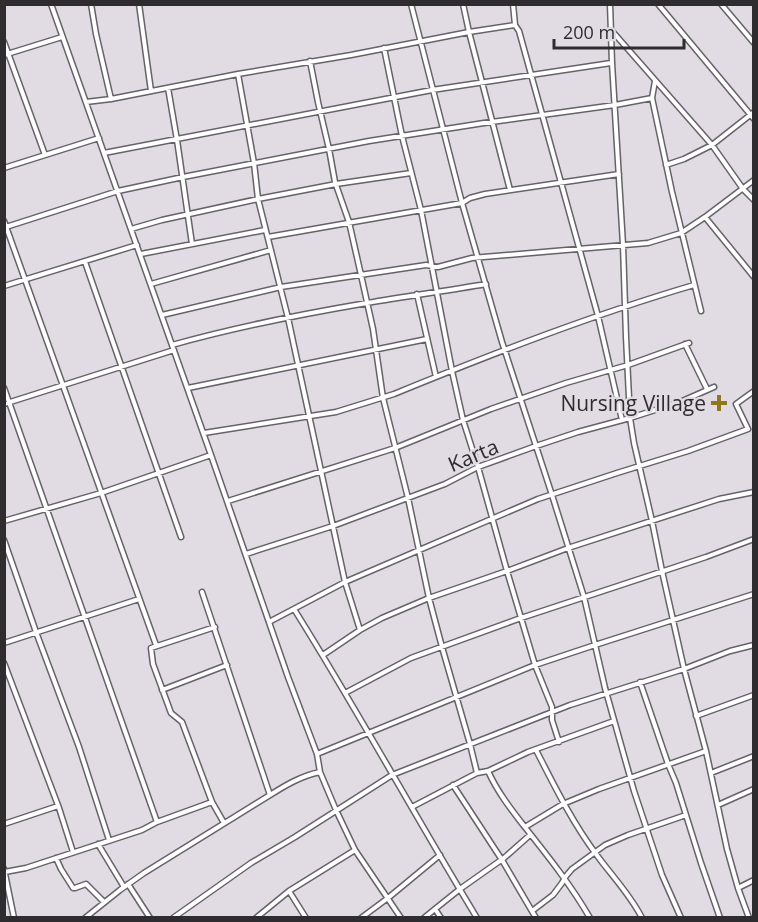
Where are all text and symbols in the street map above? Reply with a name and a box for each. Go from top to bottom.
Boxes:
scale bar [554,12,684,50]
text: 200 m [563,20,615,44]
place label: Nursing Village [560,389,706,417]
marker: Nursing Village [710,394,728,412]
street label: Karta [443,432,503,478]

